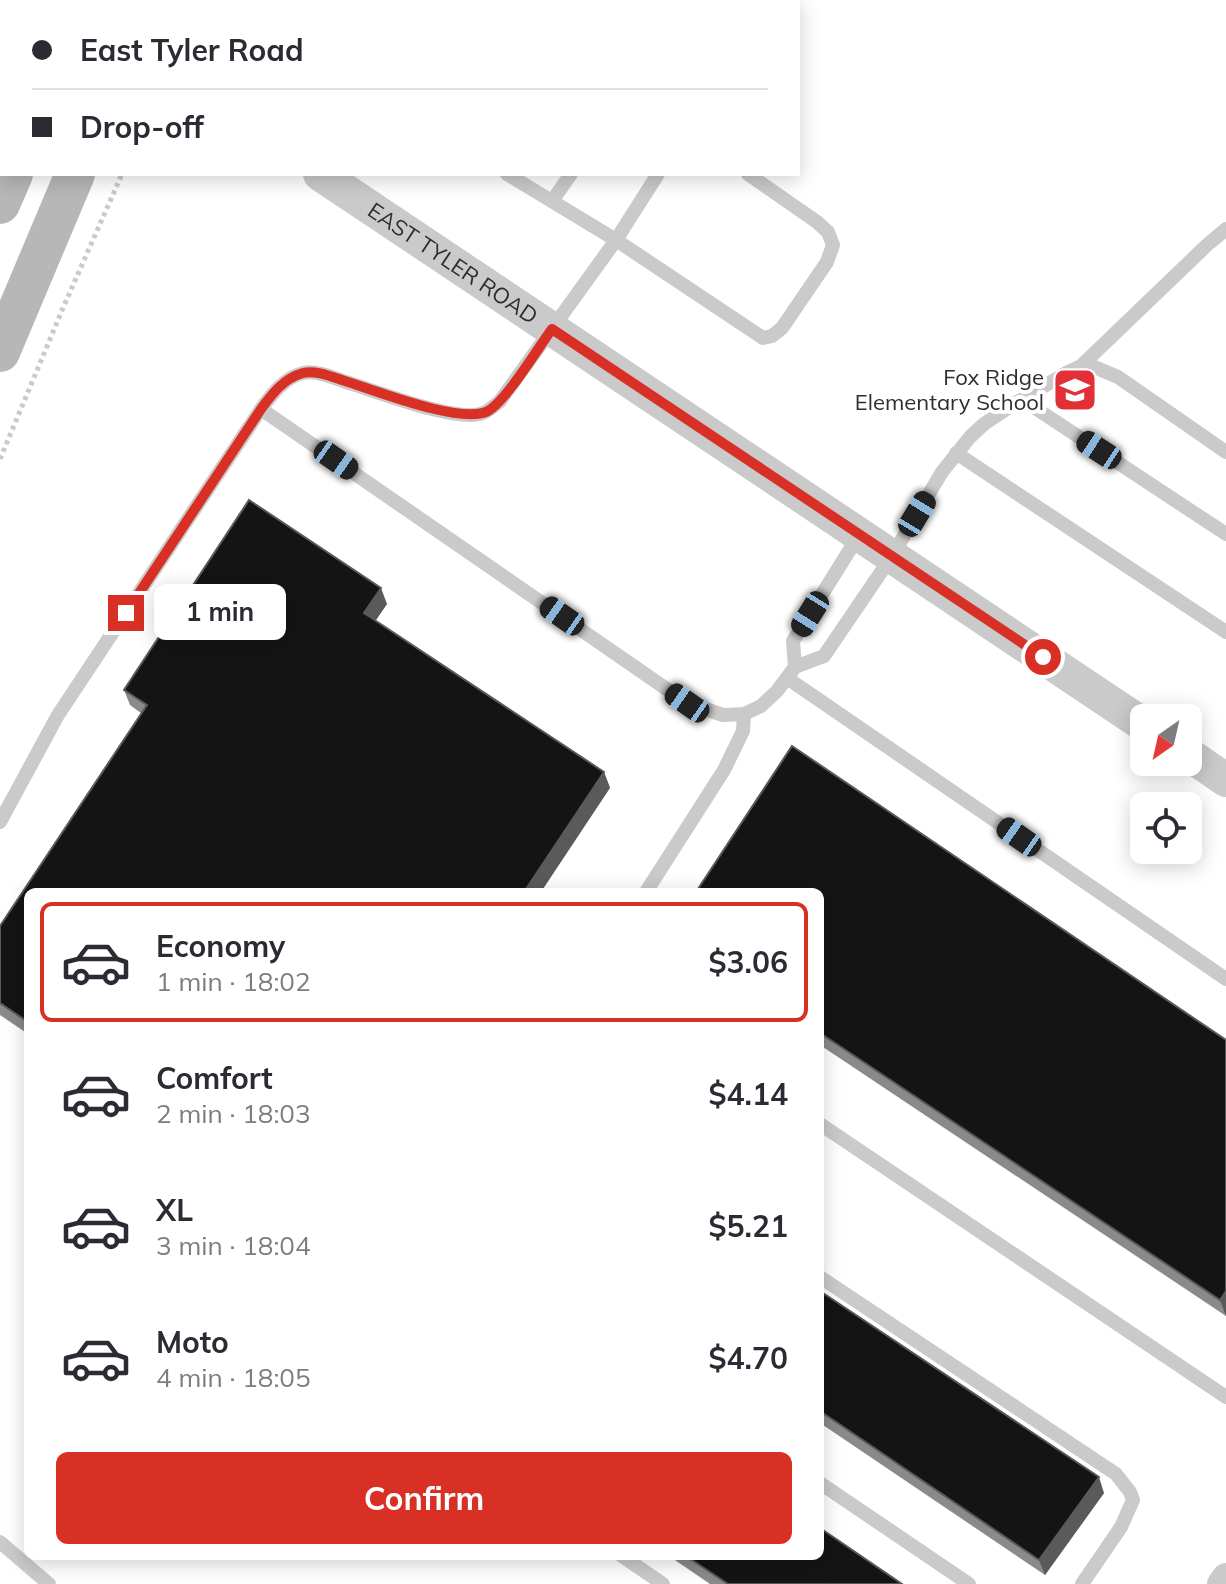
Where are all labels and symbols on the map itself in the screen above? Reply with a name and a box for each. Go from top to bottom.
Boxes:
street label: EAST TYLER ROAD [363,196,543,330]
place label: Fox Ridge Elementary School [855,363,1044,416]
school or university icon: Fox Ridge Elementary School [1051,366,1099,414]
car [1072,427,1126,473]
car [309,436,363,484]
car [894,487,940,541]
callout: 1 min [154,585,286,641]
car [787,587,833,641]
car [535,592,589,640]
route end [108,595,144,631]
route start [1025,639,1061,675]
car [660,679,714,727]
north arrow [1130,704,1202,776]
car [992,813,1046,861]

